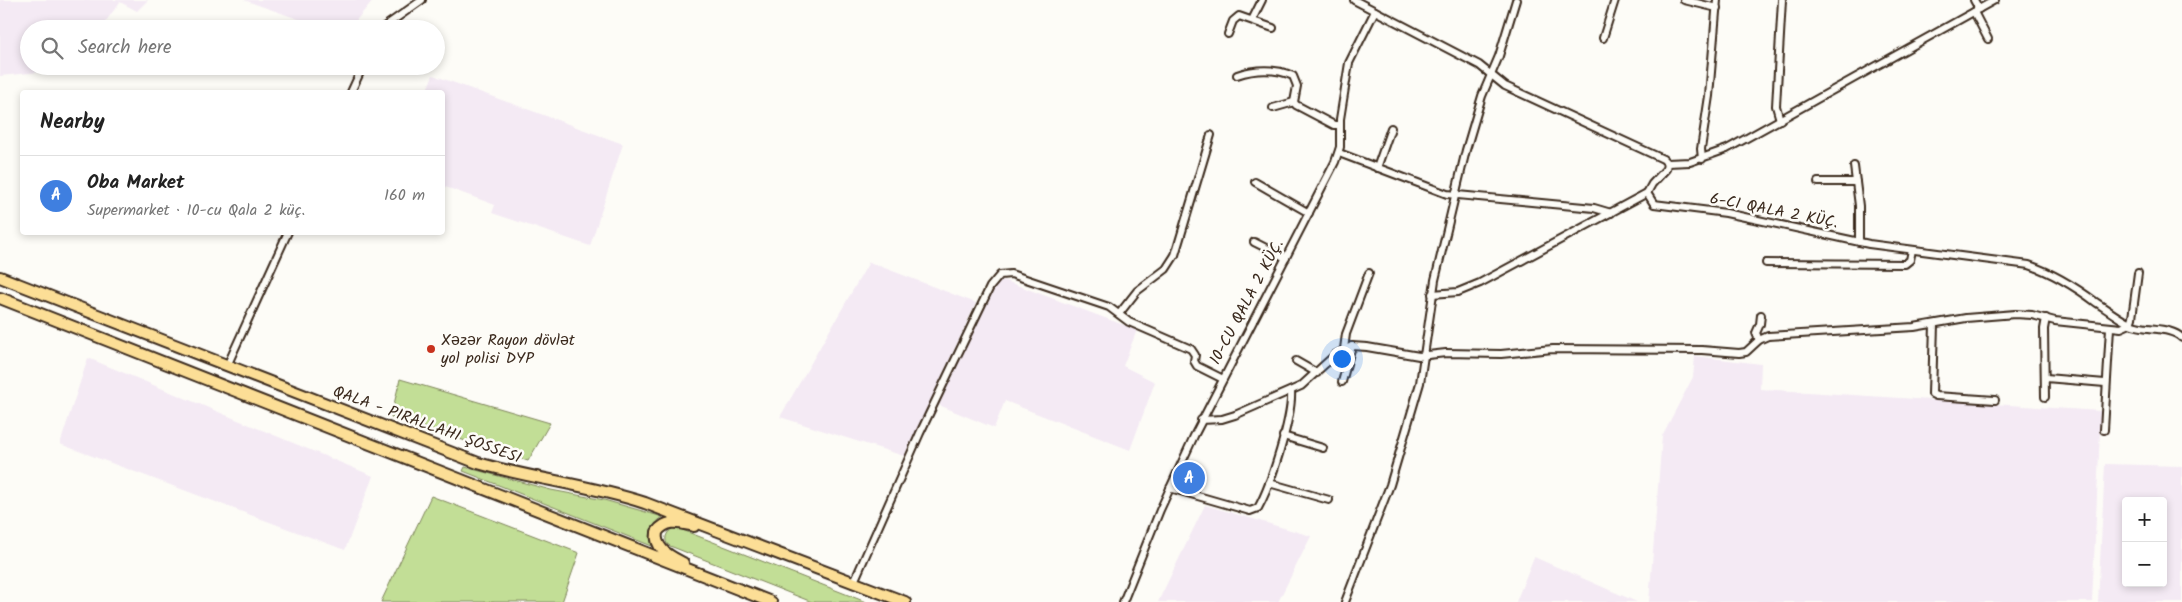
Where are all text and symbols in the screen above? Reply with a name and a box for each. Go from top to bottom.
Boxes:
search box [20,20,445,75]
text: Search here [78,33,172,63]
icon: search [38,34,66,62]
text: Nearby [40,106,105,139]
text: Oba Market [87,168,185,198]
text: A [51,183,61,208]
text: 160 m [384,183,425,208]
street label: 6-CI QALA 2 KÜÇ. [1708,186,1840,236]
text: Supermarket · 10-cu Qala 2 küç. [87,198,305,223]
street label: 10-CU QALA 2 KÜÇ. [1203,235,1291,369]
place label: Xəzər Rayon dövlət yol polisi DYP [440,328,576,371]
marker: Xəzər Rayon dövlət yol polisi DYP [425,343,437,355]
your location [1329,346,1355,372]
street label: QALA - PIRALLAHI ŞOSSESI [329,379,525,471]
pin: A [1173,459,1205,497]
map controls [2122,497,2167,587]
button: + [2122,497,2167,542]
button: − [2122,542,2167,587]

